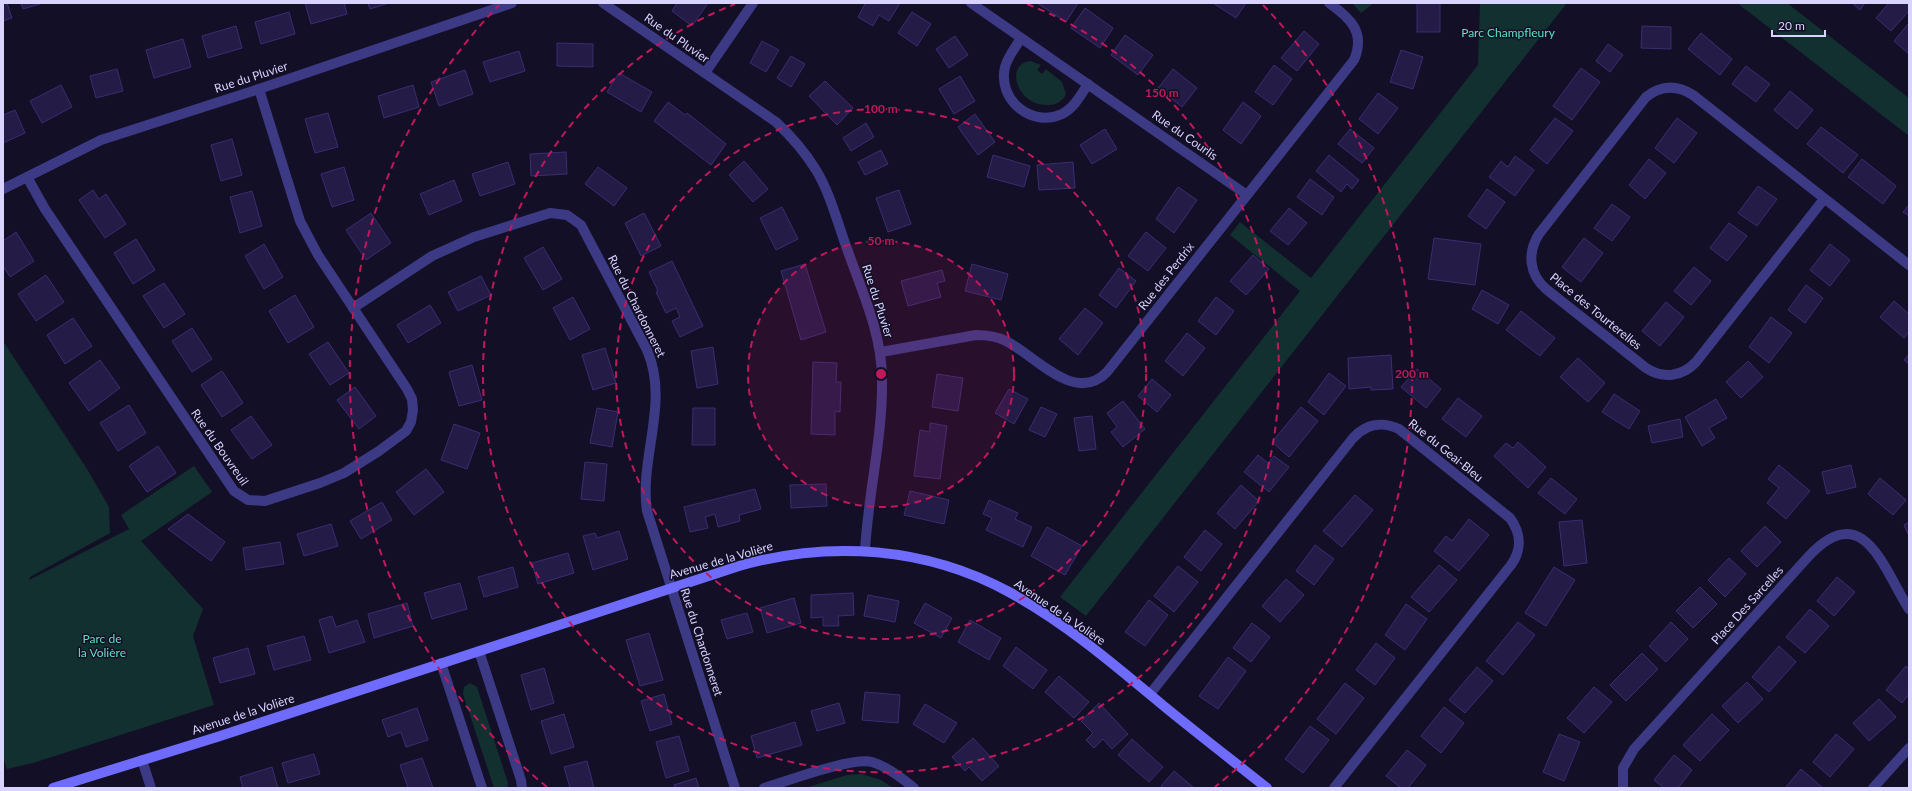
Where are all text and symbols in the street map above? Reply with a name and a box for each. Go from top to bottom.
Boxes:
street label: Rue du Pluvier [641,10,713,66]
scale bar [1772,12,1825,38]
text: 20 m [1778,18,1805,33]
park label: Parc Champfleury [1461,25,1556,40]
street label: Rue du Pluvier [212,58,290,96]
text: 150 m [1145,85,1179,100]
text: 100 m [864,101,898,116]
street label: Rue du Courlis [1149,107,1221,163]
text: 50 m [868,233,894,248]
street label: Rue des Perdrix [1135,239,1197,313]
street label: Rue du Chardonneret [605,252,670,360]
street label: Rue du Pluvier [859,262,897,340]
street label: Place des Tourterelles [1547,269,1645,353]
text: 200 m [1395,366,1429,381]
centre of rings [874,367,888,381]
street label: Rue du Bouvreuil [188,406,252,488]
street label: Rue du Geai-Bleu [1406,415,1486,485]
street label: Avenue de la Volière [668,538,774,582]
street label: Place Des Sarcelles [1708,563,1786,647]
street label: Avenue de la Volière [1011,576,1109,648]
street label: Rue du Chardonneret [677,586,727,699]
park label: Parc de la Volière [78,631,126,660]
street label: Avenue de la Volière [190,690,296,738]

